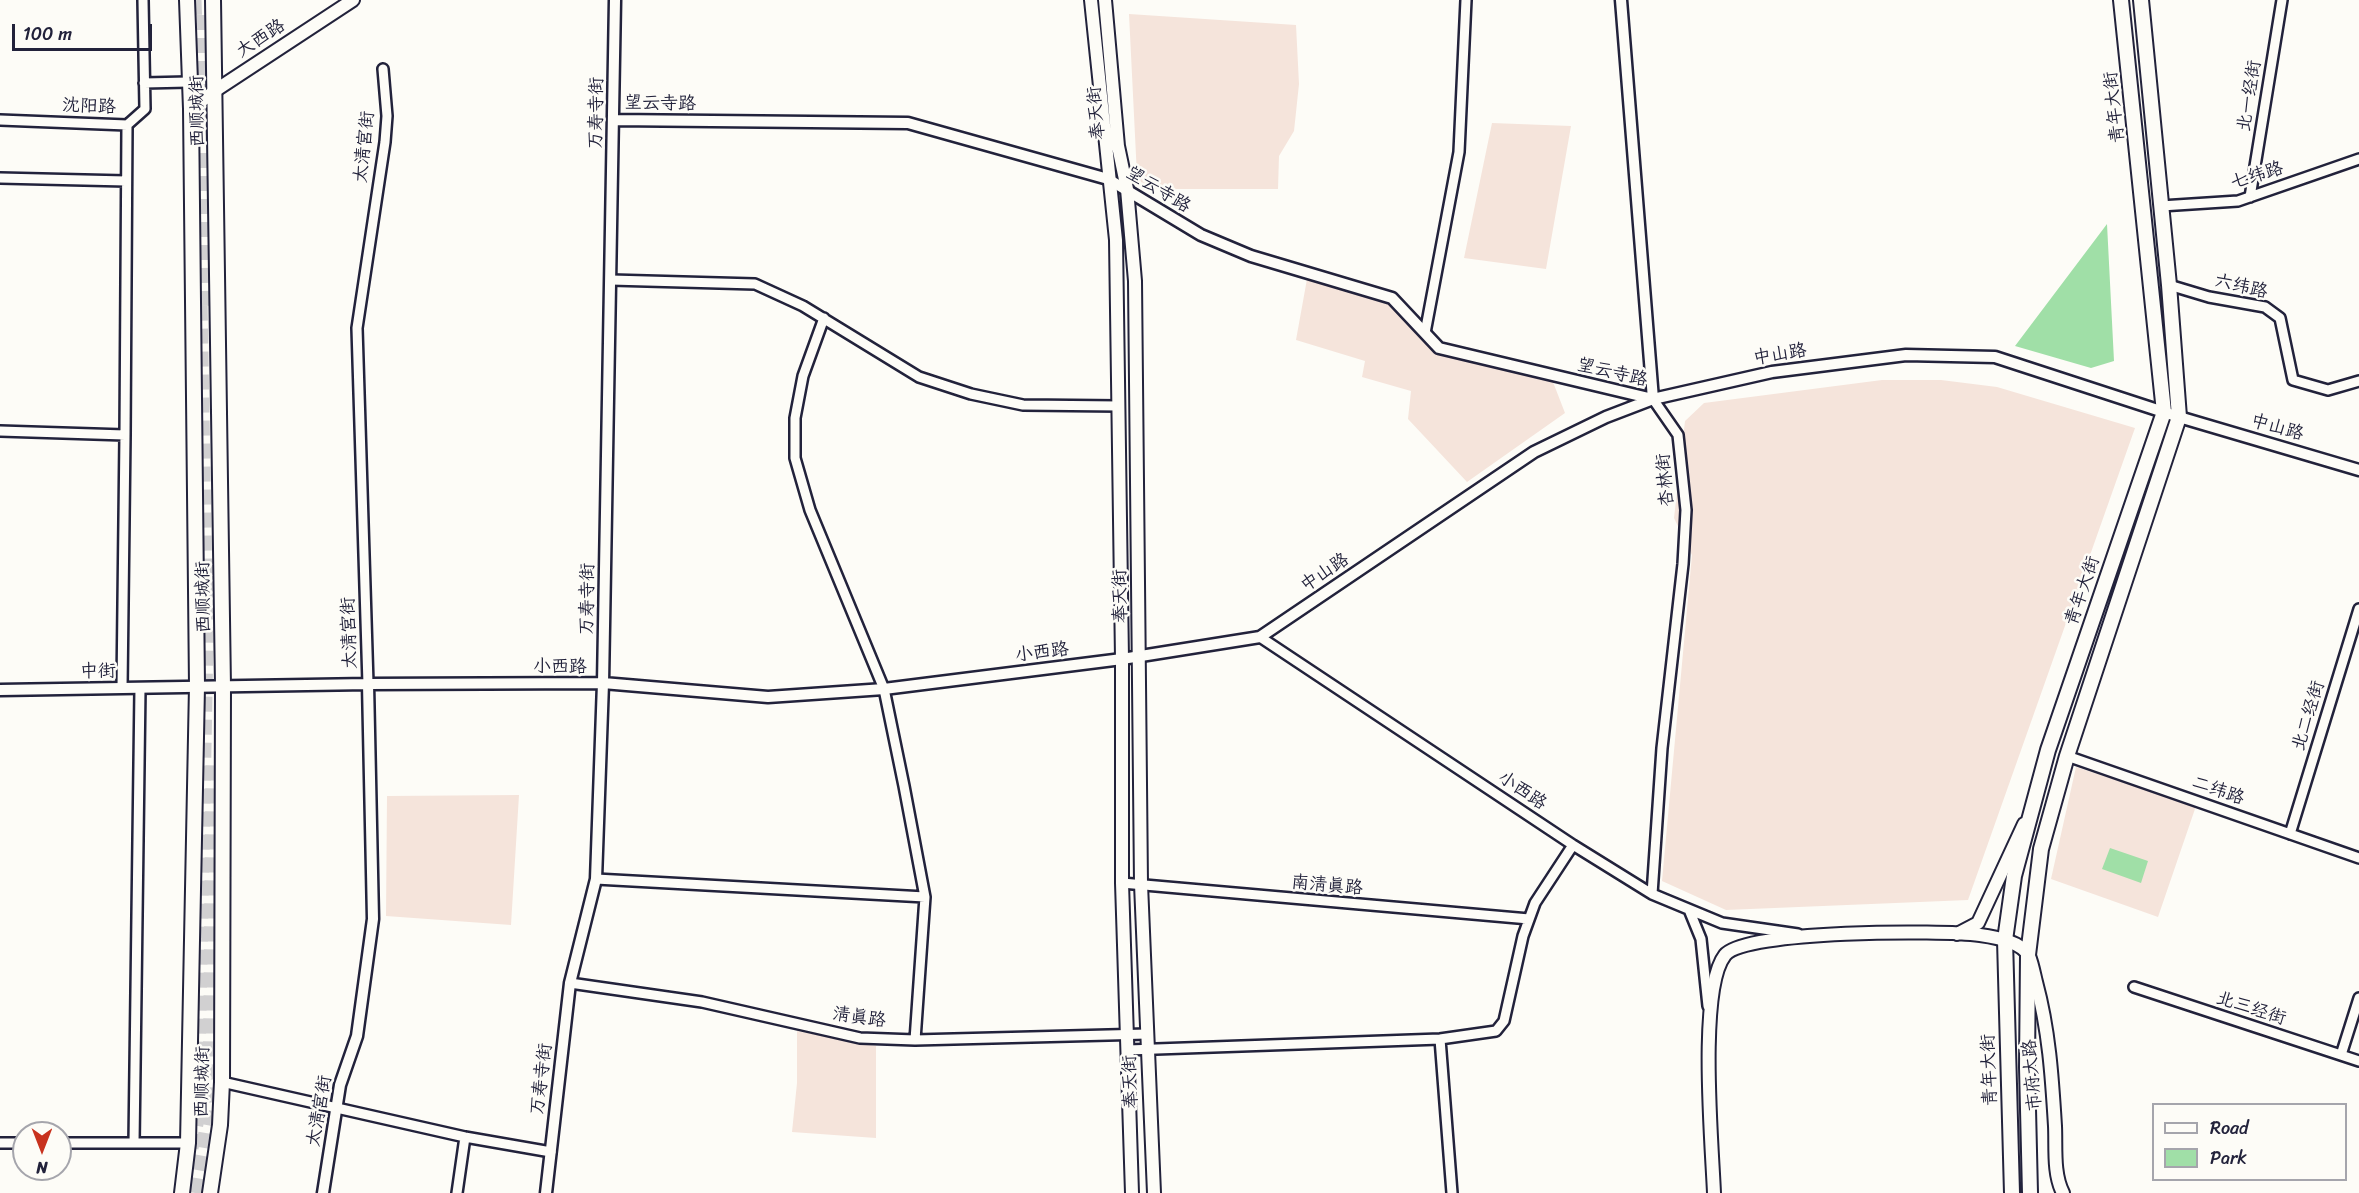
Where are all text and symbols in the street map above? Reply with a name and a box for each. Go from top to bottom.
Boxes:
scale bar [15,12,154,50]
street label: 大西路 [232,15,290,63]
text: 100 m [23,18,72,50]
street label: 北一经街 [2234,59,2266,133]
street label: 青年大街 [2100,70,2130,144]
street label: 西顺城街 [187,75,209,147]
street label: 万寿寺街 [586,77,608,149]
street label: 奉天街 [1084,85,1110,141]
street label: 望云寺路 [624,93,696,115]
street label: 沈阳路 [62,95,116,119]
street label: 太清宫街 [350,110,380,184]
street label: 七纬路 [2228,158,2286,194]
street label: 望云寺路 [1122,162,1194,218]
street label: 六纬路 [2212,270,2270,304]
street label: 中山路 [1752,340,1808,370]
street label: 望云寺路 [1574,354,1650,392]
street label: 中山路 [2248,410,2306,446]
street label: 杏林街 [1653,452,1679,508]
street label: 中山路 [1297,549,1353,597]
street label: 青年大街 [2061,553,2105,629]
street label: 西顺城街 [193,561,215,633]
street label: 万寿寺街 [577,563,599,635]
street label: 奉天街 [1110,569,1132,623]
street label: 太清宫街 [338,597,362,669]
street label: 小西路 [1014,639,1070,667]
street label: 小西路 [533,656,587,678]
street label: 中街 [80,661,116,683]
street label: 北二经街 [2288,678,2330,754]
street label: 小西路 [1494,767,1550,815]
street label: 二纬路 [2189,772,2247,810]
street label: 南清真路 [1290,872,1364,900]
street label: 北三经街 [2213,988,2289,1030]
street label: 清真路 [831,1004,887,1032]
street label: 青年大街 [1978,1034,2002,1106]
street label: 市府大路 [2019,1038,2047,1112]
street label: 万寿寺街 [527,1042,557,1116]
street label: 西顺城街 [192,1046,214,1118]
street label: 奉天街 [1119,1055,1143,1109]
street label: 太清宫街 [303,1074,337,1148]
legend [2152,1103,2347,1181]
text: Road [2210,1112,2249,1144]
north arrow [12,1121,72,1181]
text: Park [2210,1142,2247,1174]
text: N [36,1153,48,1182]

